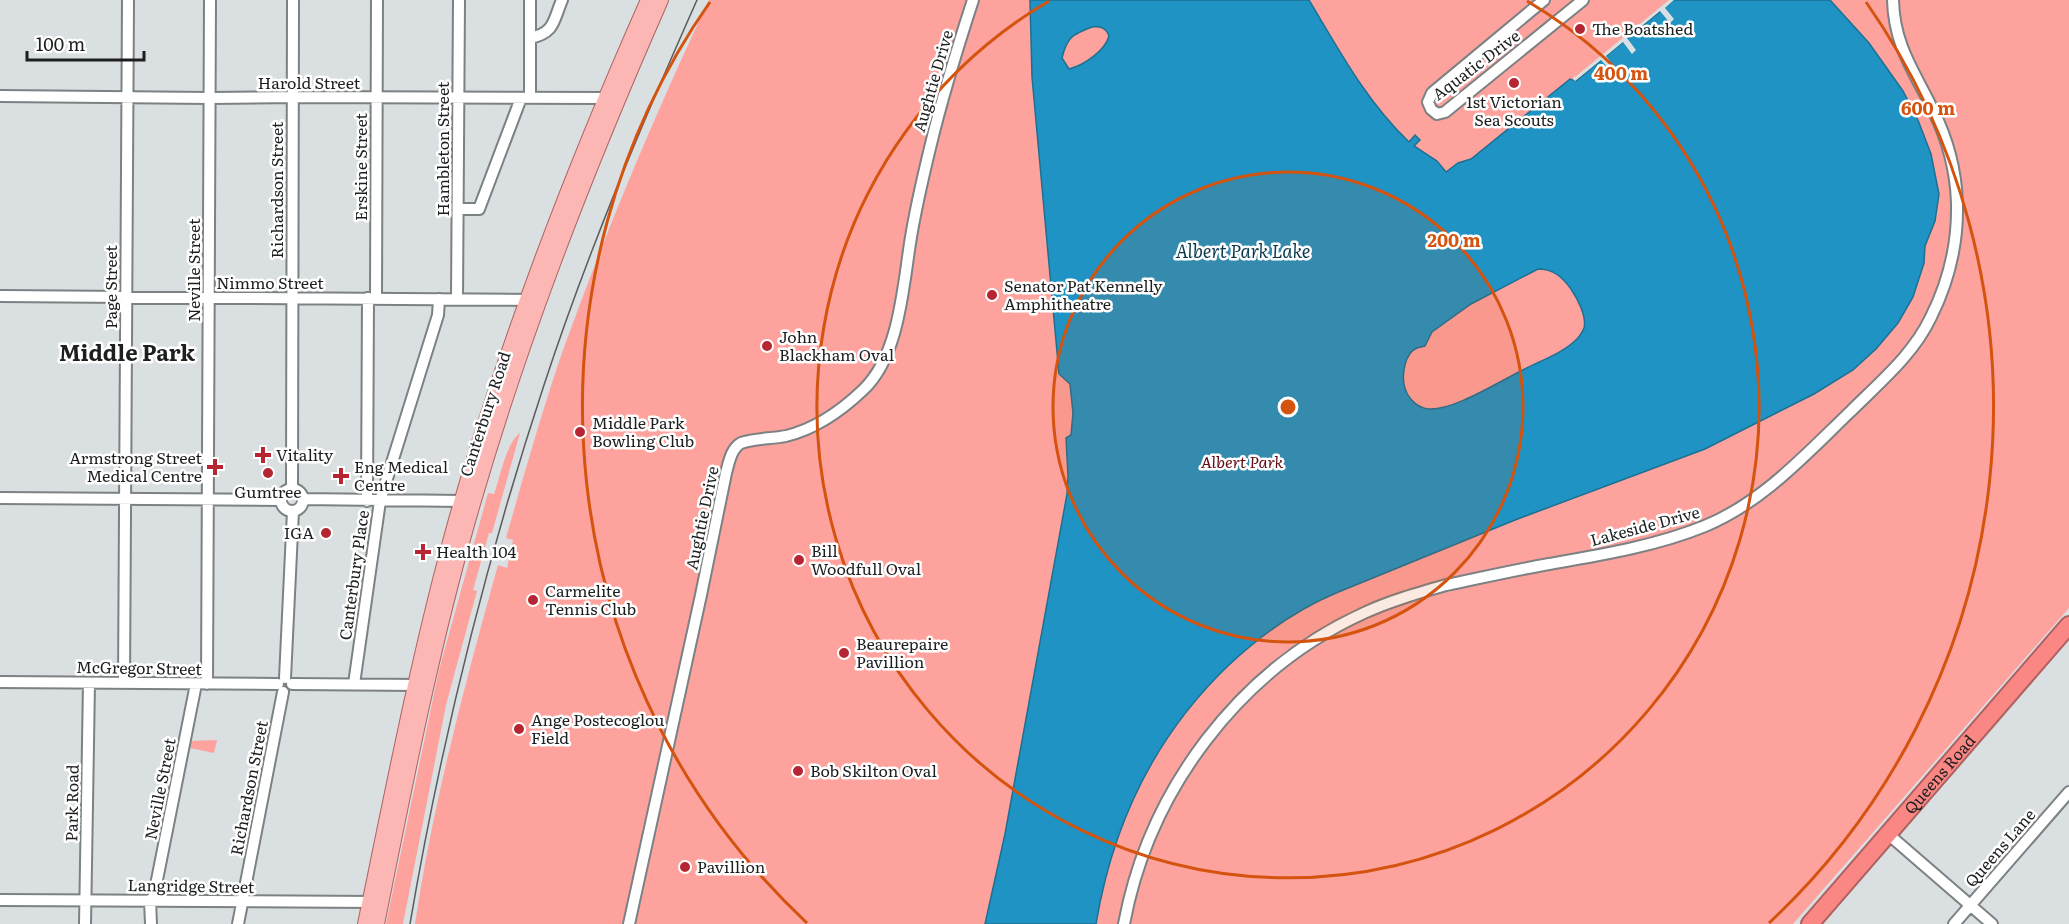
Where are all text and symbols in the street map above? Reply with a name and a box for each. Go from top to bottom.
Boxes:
place label: The Boatshed [1592,16,1693,40]
marker: The Boatshed [1573,22,1587,36]
street label: Aquatic Drive [1426,23,1524,105]
scale bar [27,24,144,62]
street label: Aughtie Drive [906,27,958,135]
text: 100 m [36,30,85,57]
text: 400 m [1594,59,1648,86]
street label: Harold Street [258,70,361,94]
marker: 1st Victorian Sea Scouts [1507,76,1521,90]
street label: Hambleton Street [430,81,454,216]
place label: 1st Victorian Sea Scouts [1466,89,1562,131]
text: 600 m [1901,94,1955,121]
street label: Erskine Street [348,113,372,221]
street label: Richardson Street [264,121,288,259]
street label: Neville Street [181,218,205,322]
text: 200 m [1427,226,1481,253]
water label: Albert Park Lake [1176,237,1310,264]
street label: Page Street [98,244,122,329]
street label: Nimmo Street [216,270,324,294]
place label: Senator Pat Kennelly Amphitheatre [1004,273,1163,315]
marker: Senator Pat Kennelly Amphitheatre [985,288,999,302]
place label: John Blackham Oval [779,324,894,366]
district label: Middle Park [59,335,195,368]
marker: John Blackham Oval [760,339,774,353]
street label: Canterbury Road [453,348,516,479]
centre of rings [1278,397,1298,417]
place label: Middle Park Bowling Club [592,410,694,452]
marker: Middle Park Bowling Club [573,425,587,439]
place label: Vitality [276,442,334,466]
place label: Armstrong Street Medical Centre [69,445,203,487]
marker: Vitality [254,446,272,464]
park label: Albert Park [1201,449,1284,473]
place label: Eng Medical Centre [354,454,448,496]
marker: Armstrong Street Medical Centre [206,458,224,476]
street label: Aughtie Drive [678,464,724,572]
marker: Gumtree [261,466,275,480]
marker: Eng Medical Centre [332,467,350,485]
place label: Gumtree [234,479,302,503]
street label: Lakeside Drive [1587,499,1702,551]
street label: Canterbury Place [332,508,374,641]
place label: IGA [284,520,314,544]
marker: IGA [319,526,333,540]
place label: Bill Woodfull Oval [811,538,921,580]
place label: Health 104 [436,539,516,563]
marker: Health 104 [414,543,432,561]
marker: Bill Woodfull Oval [792,553,806,567]
place label: Carmelite Tennis Club [545,578,636,620]
marker: Carmelite Tennis Club [526,593,540,607]
place label: Beaurepaire Pavillion [856,631,948,673]
marker: Beaurepaire Pavillion [837,646,851,660]
street label: McGregor Street [76,654,203,680]
place label: Ange Postecoglou Field [531,707,664,749]
street label: Richardson Street [223,718,273,857]
marker: Ange Postecoglou Field [512,722,526,736]
street label: Queens Road [1898,728,1980,819]
street label: Neville Street [137,735,181,842]
place label: Bob Skilton Oval [810,758,937,782]
street label: Park Road [58,764,84,842]
marker: Bob Skilton Oval [791,764,805,778]
street label: Queens Lane [1958,803,2040,892]
place label: Pavillion [697,854,766,878]
marker: Pavillion [678,860,692,874]
street label: Langridge Street [127,872,255,898]

